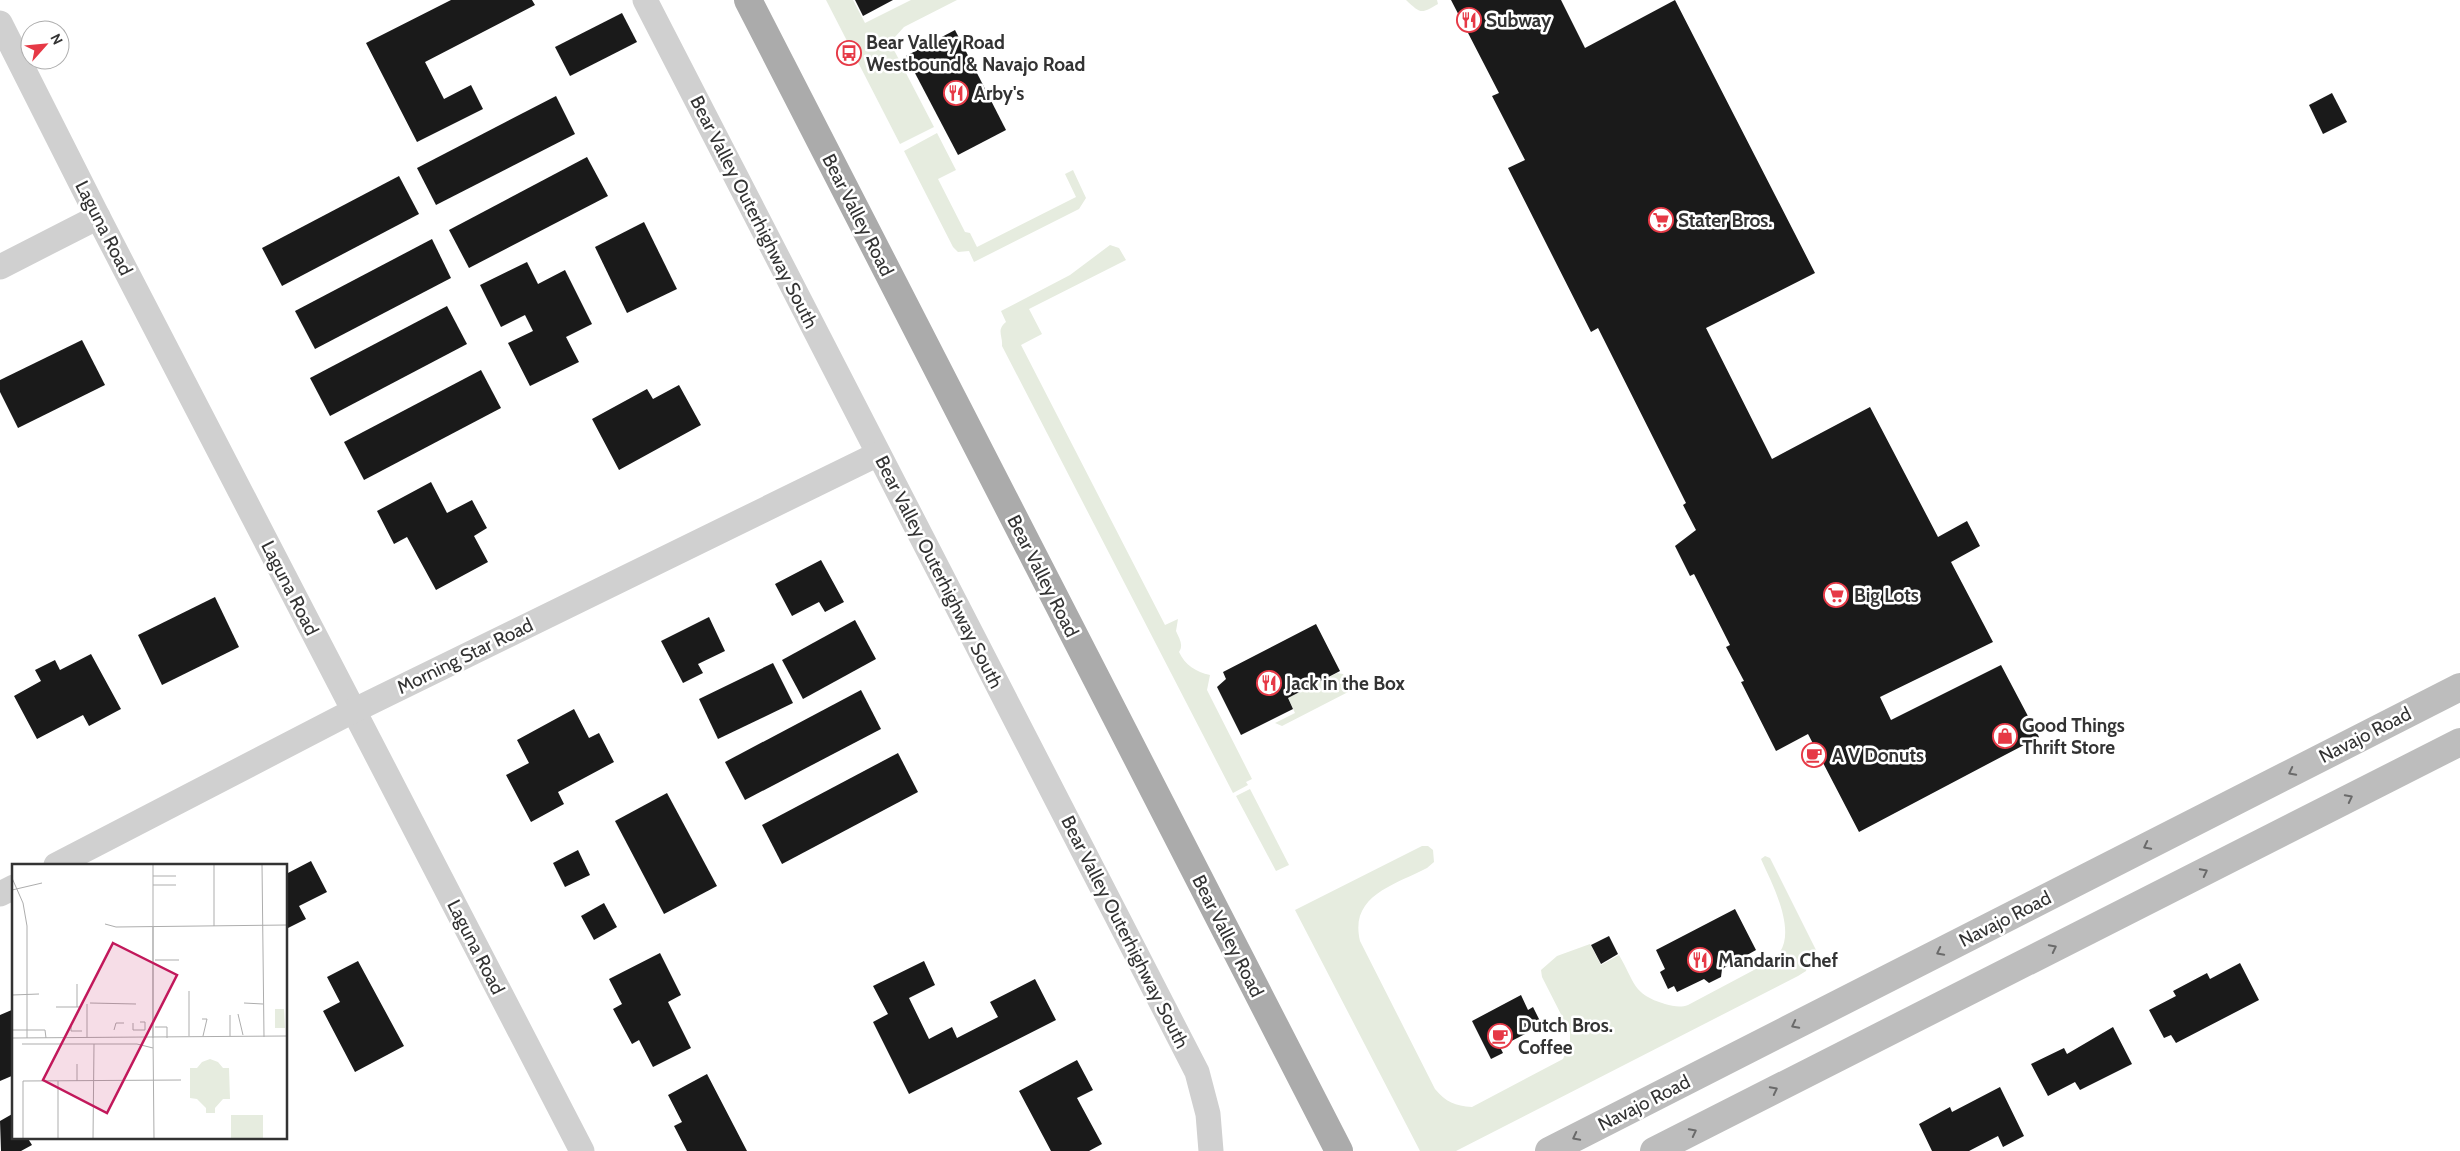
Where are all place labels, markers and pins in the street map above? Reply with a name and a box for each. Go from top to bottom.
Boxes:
restaurant icon: Subway [1456,7,1482,33]
place label: Subway [1486,9,1552,32]
place label: Bear Valley Road Westbound & Navajo Road [866,31,1085,76]
bus stop icon: Bear Valley Road Westbound & Navajo Road [836,40,862,66]
restaurant icon: Arby's [943,80,969,106]
place label: Arby's [974,82,1024,105]
supermarket icon: Stater Bros. [1648,207,1674,233]
place label: Stater Bros. [1678,209,1772,232]
supermarket icon: Big Lots [1823,582,1849,608]
place label: Big Lots [1854,584,1919,607]
restaurant icon: Jack in the Box [1256,670,1282,696]
place label: Jack in the Box [1285,672,1406,695]
place label: Good Things Thrift Store [2022,714,2125,759]
shop icon: Good Things Thrift Store [1992,723,2018,749]
cafe icon: A V Donuts [1801,742,1827,768]
place label: A V Donuts [1832,744,1924,767]
restaurant icon: Mandarin Chef [1687,947,1713,973]
place label: Mandarin Chef [1718,949,1838,972]
place label: Dutch Bros. Coffee [1518,1014,1613,1059]
cafe icon: Dutch Bros. Coffee [1487,1023,1513,1049]

